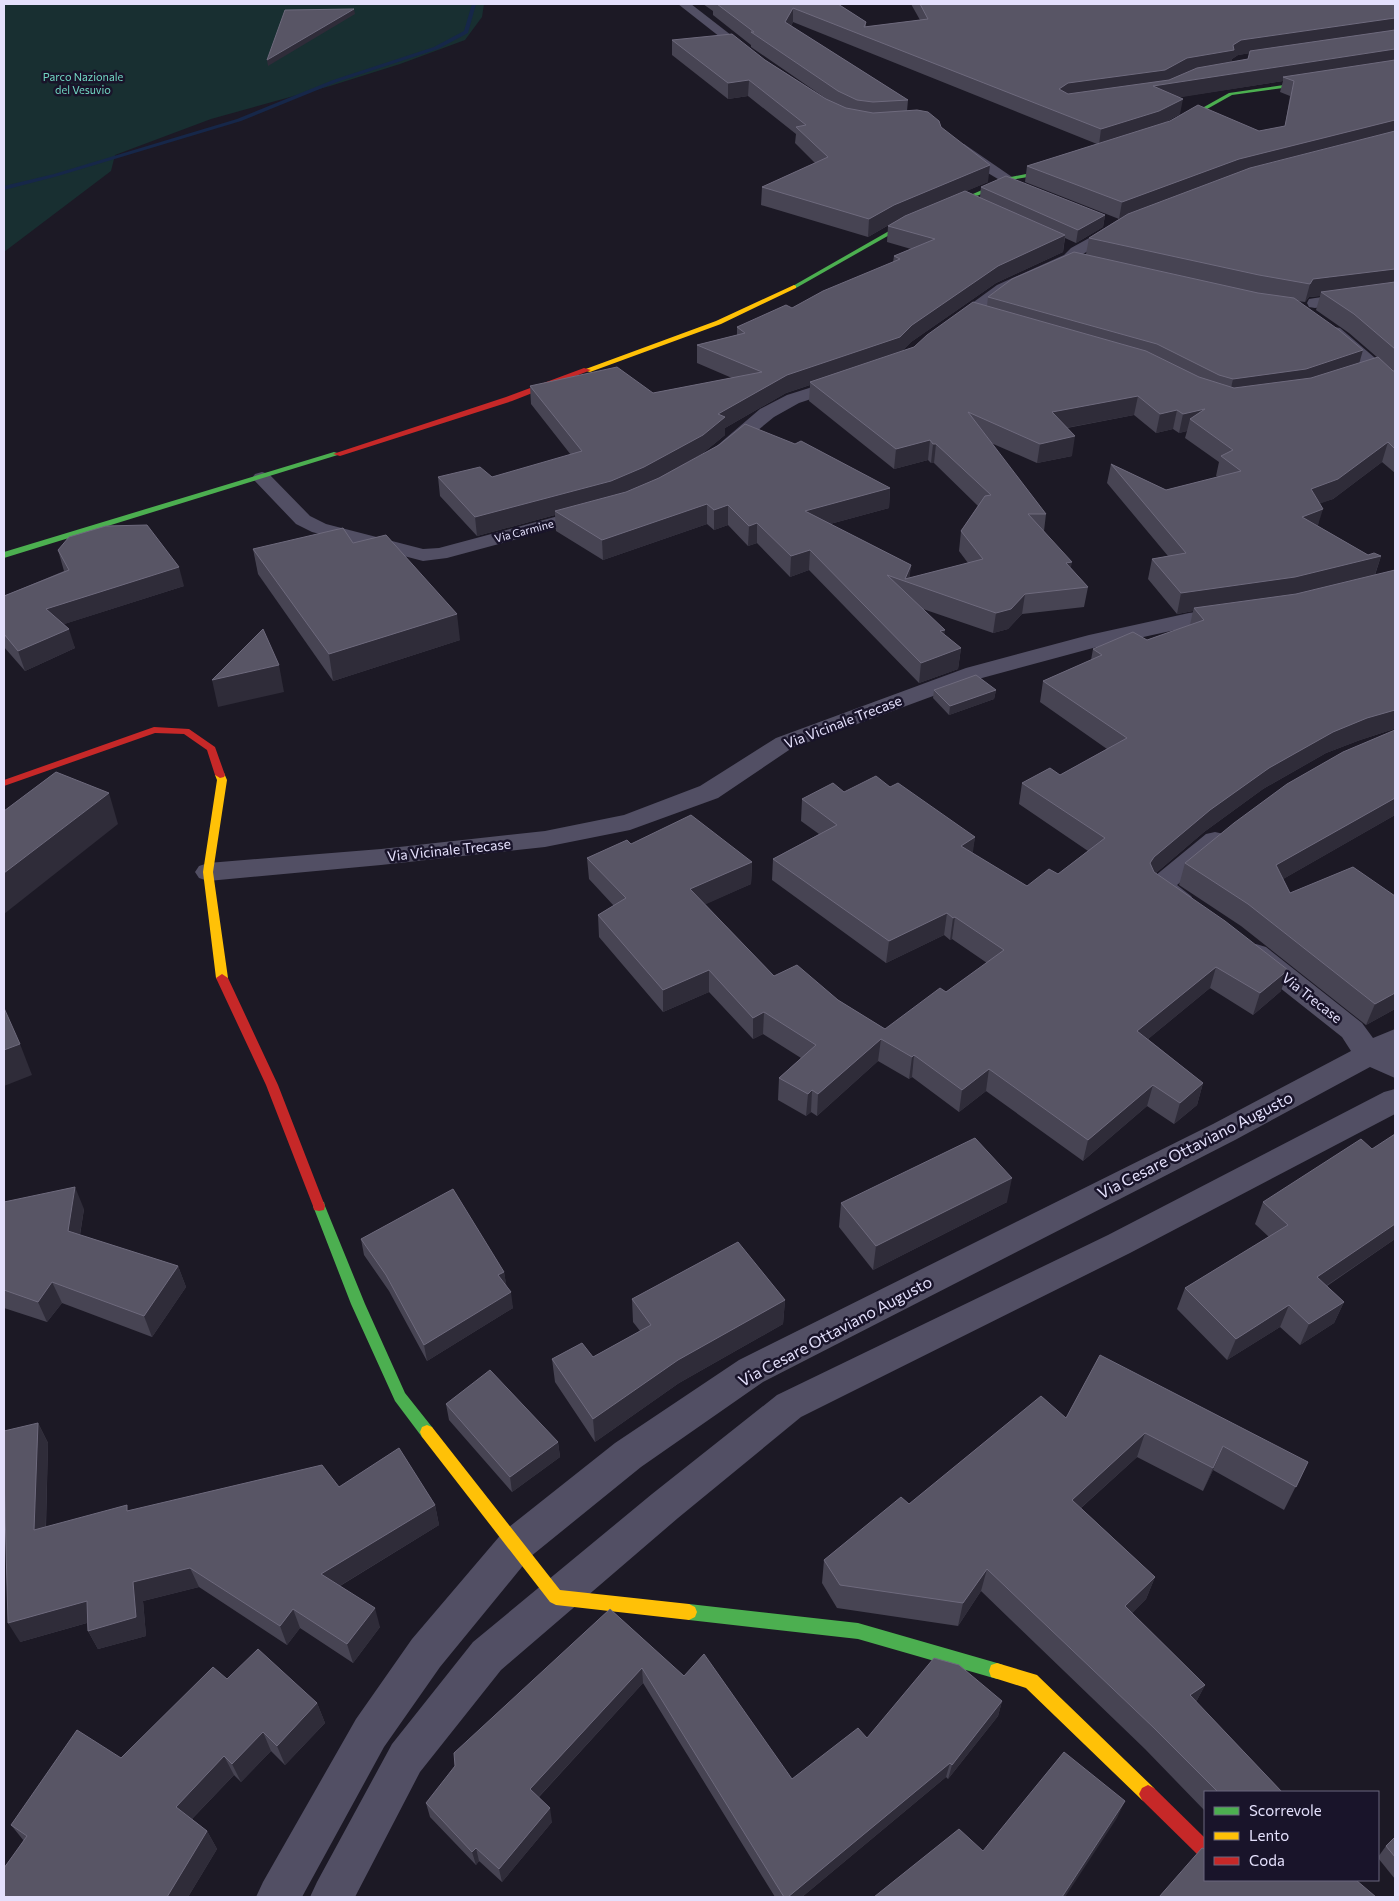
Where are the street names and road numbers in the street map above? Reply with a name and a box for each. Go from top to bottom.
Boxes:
street label: Via Carmine [493,516,555,545]
street label: Via Vicinale Trecase [782,691,904,752]
street label: Via Vicinale Trecase [386,835,512,864]
street label: Via Trecase [1279,969,1346,1026]
street label: Via Cesare Ottaviano Augusto [1094,1087,1296,1202]
street label: Via Cesare Ottaviano Augusto [735,1271,935,1390]

